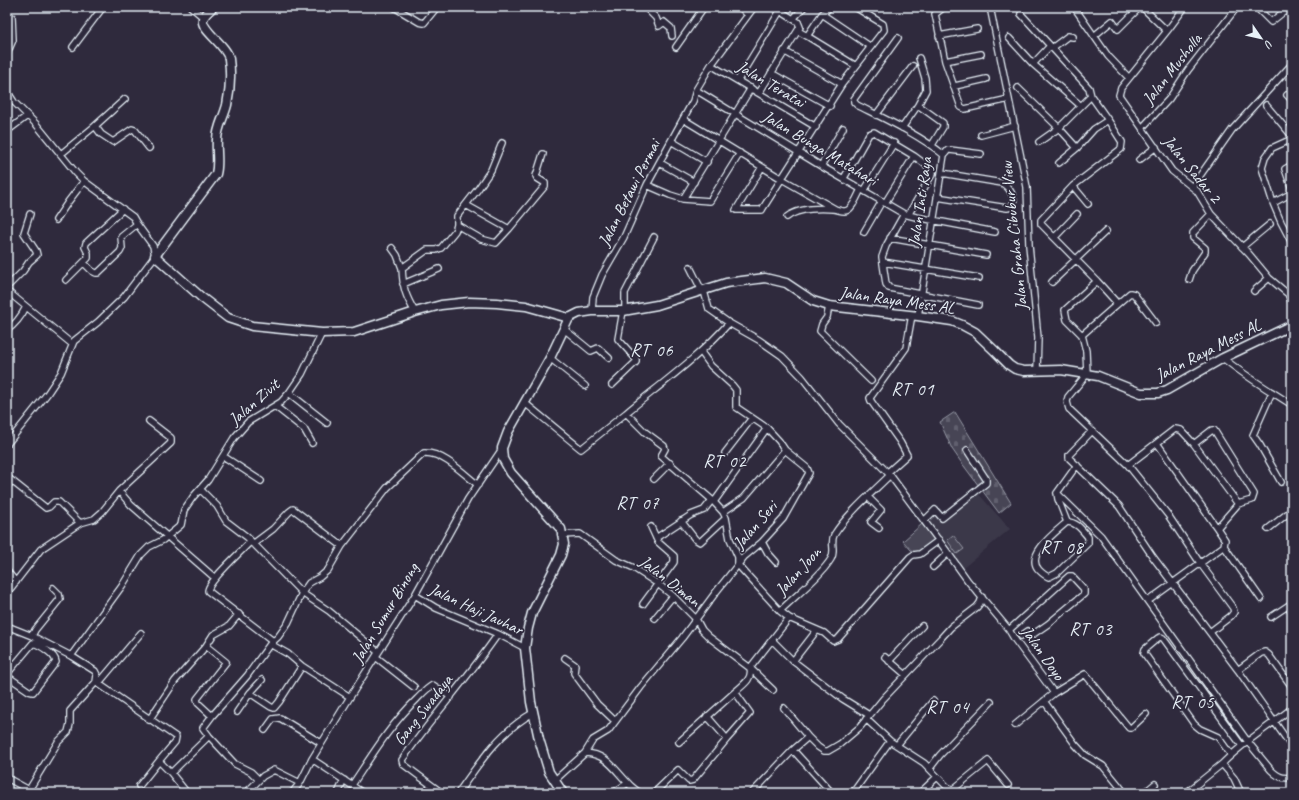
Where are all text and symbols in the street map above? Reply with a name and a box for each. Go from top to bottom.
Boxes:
north arrow [1241,18,1281,58]
street label: Jalan Musholla [1137,28,1207,110]
text: U [1260,37,1277,52]
street label: Jalan Teratai [732,55,811,114]
street label: Jalan Bunga Matahari [758,105,883,191]
street label: Jalan Sadar 2 [1158,130,1227,208]
street label: Jalan Betawi Permai [593,135,666,251]
street label: Jalan Inti Raya [903,155,937,249]
street label: Jalan Graha Cibubur View [996,159,1032,313]
street label: Jalan Raya Mess AL [837,281,957,319]
street label: Jalan Raya Mess AL [1151,314,1265,386]
district label: RT 06 [630,339,674,361]
street label: Jalan Zivit [224,373,285,430]
district label: RT 01 [891,378,935,400]
district label: RT 02 [703,450,748,472]
district label: RT 07 [616,492,660,514]
street label: Jalan Seri [728,495,783,554]
district label: RT 08 [1040,536,1085,558]
street label: Jalan Joon [770,541,826,601]
street label: Jalan Diman [635,550,706,612]
street label: Jalan Sumur Binong [346,558,424,668]
street label: Jalan Haji Jauhar [425,578,528,641]
district label: RT 03 [1069,618,1114,640]
street label: Jalan Doyo [1016,621,1070,685]
street label: Gang Swadaya [389,669,458,750]
district label: RT 05 [1171,691,1215,713]
district label: RT 04 [926,696,971,718]

